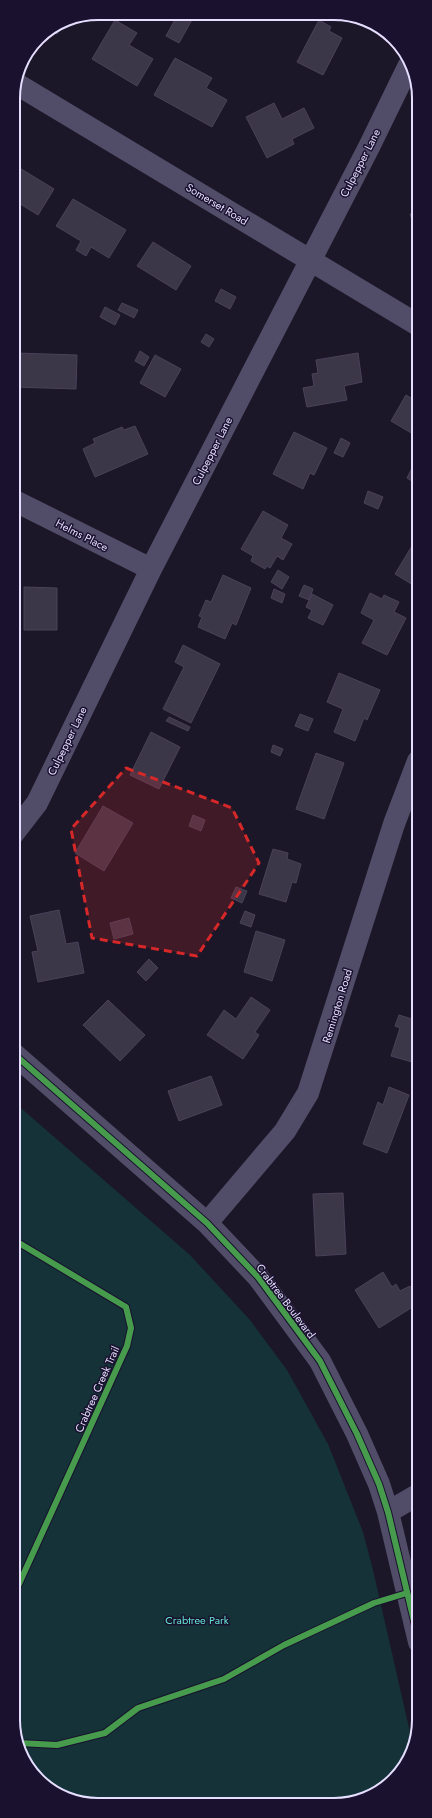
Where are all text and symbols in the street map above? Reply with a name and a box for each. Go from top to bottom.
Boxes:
street label: Culpepper Lane [336,126,384,200]
street label: Somerset Road [183,179,251,229]
street label: Culpepper Lane [188,414,236,488]
street label: Helms Place [53,515,111,555]
street label: Culpepper Lane [43,704,91,778]
street label: Remington Road [318,967,356,1045]
street label: Crabtree Boulevard [253,1260,319,1342]
street label: Crabtree Creek Trail [71,1343,123,1435]
park label: Crabtree Park [165,1612,229,1628]

